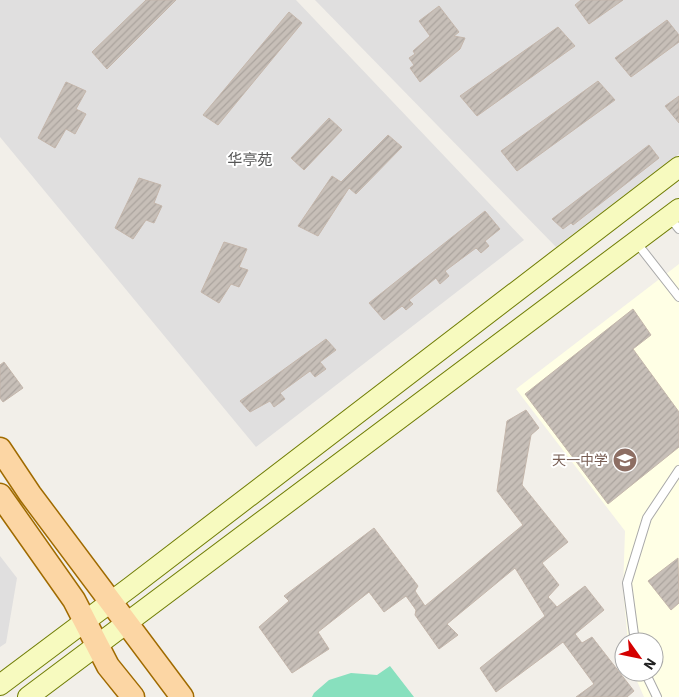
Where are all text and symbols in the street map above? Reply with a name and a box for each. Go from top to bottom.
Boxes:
district label: 华亭苑 [227,150,273,169]
school or university icon: 天一中学 [612,447,638,473]
place label: 天一中学 [552,451,608,469]
north arrow [614,632,664,682]
text: N [640,655,660,673]

